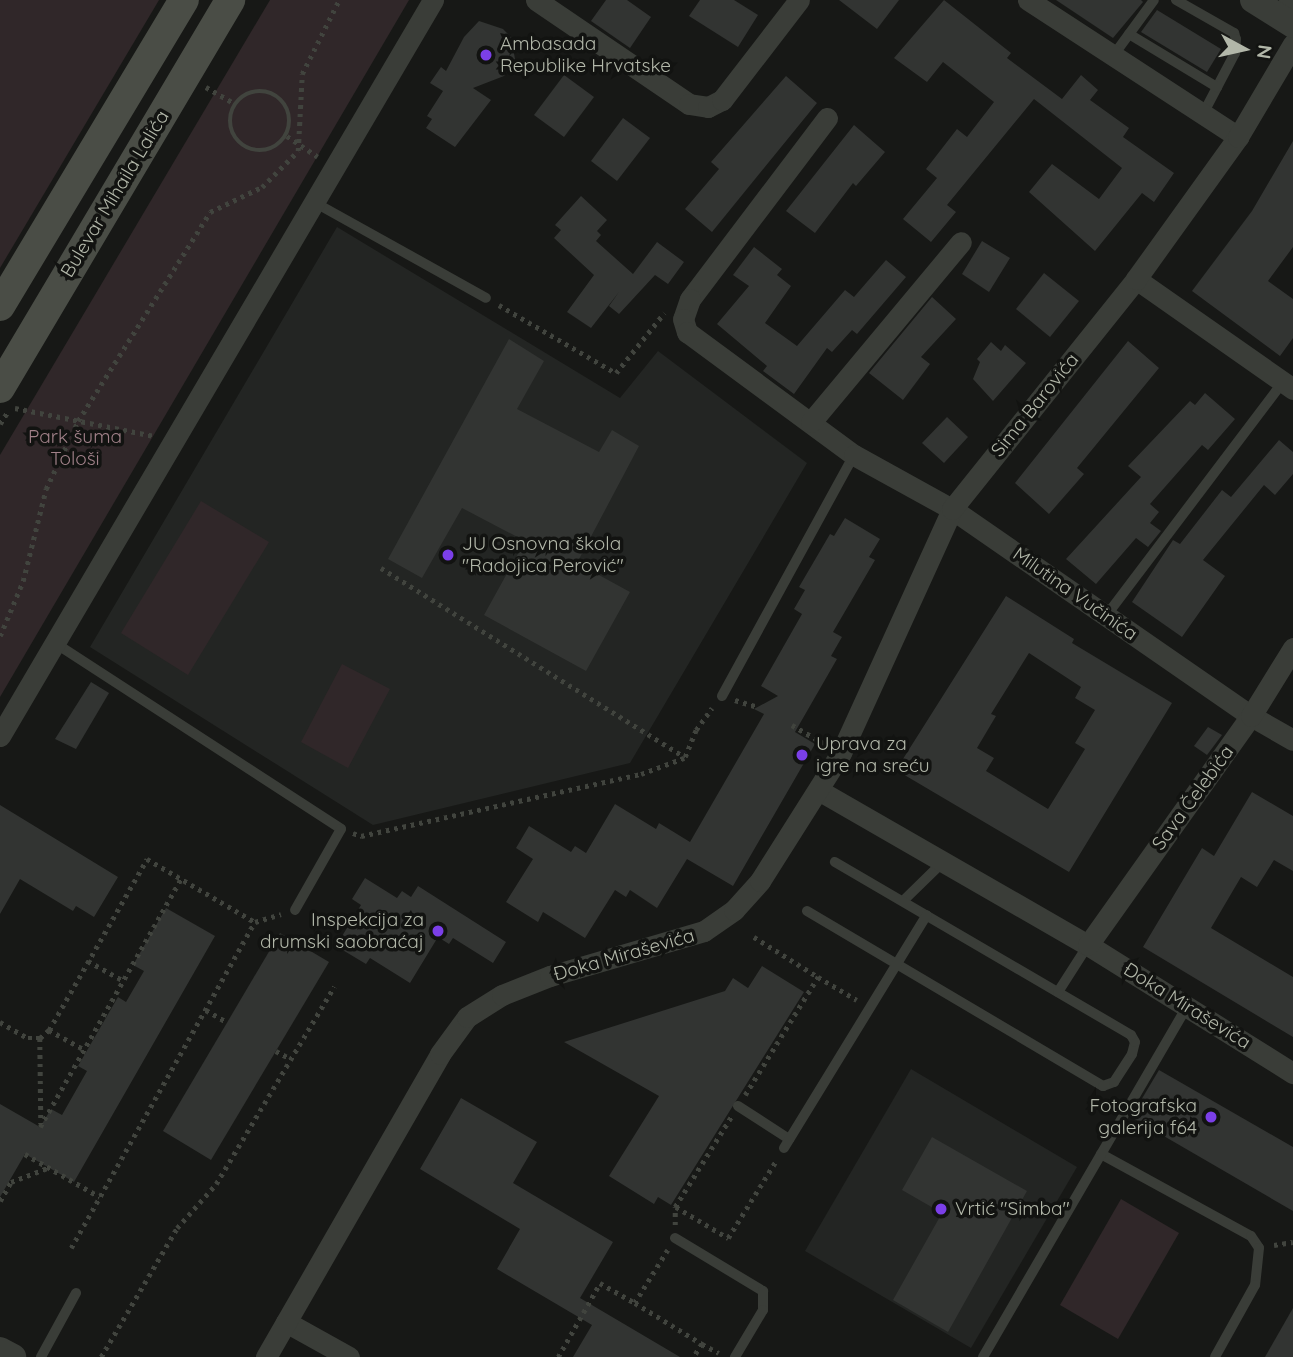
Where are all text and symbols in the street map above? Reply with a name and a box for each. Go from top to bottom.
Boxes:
north arrow [1209,14,1279,84]
place label: Ambasada Republike Hrvatske [500,33,671,77]
text: N [1252,43,1278,61]
marker: Ambasada Republike Hrvatske [478,47,494,63]
street label: Bulevar Mihaila Lalića [56,106,174,282]
street label: Sima Barovića [986,349,1084,461]
park label: Park šuma Tološi [28,426,122,470]
place label: JU Osnovna škola "Radojica Perović" [462,533,624,577]
street label: Milutina Vučinića [1008,543,1142,645]
marker: JU Osnovna škola "Radojica Perović" [440,547,456,563]
place label: Uprava za igre na sreću [816,733,930,777]
street label: Sava Čelebića [1147,741,1239,855]
marker: Uprava za igre na sreću [794,747,810,763]
place label: Inspekcija za drumski saobraćaj [260,909,424,953]
marker: Inspekcija za drumski saobraćaj [430,923,446,939]
street label: Đoka Miraševića [551,924,697,986]
street label: Đoka Miraševića [1119,958,1255,1054]
place label: Fotografska galerija f64 [1089,1095,1197,1139]
marker: Fotografska galerija f64 [1203,1109,1219,1125]
place label: Vrtić "Simba" [955,1198,1070,1220]
marker: Vrtić "Simba" [933,1201,949,1217]

